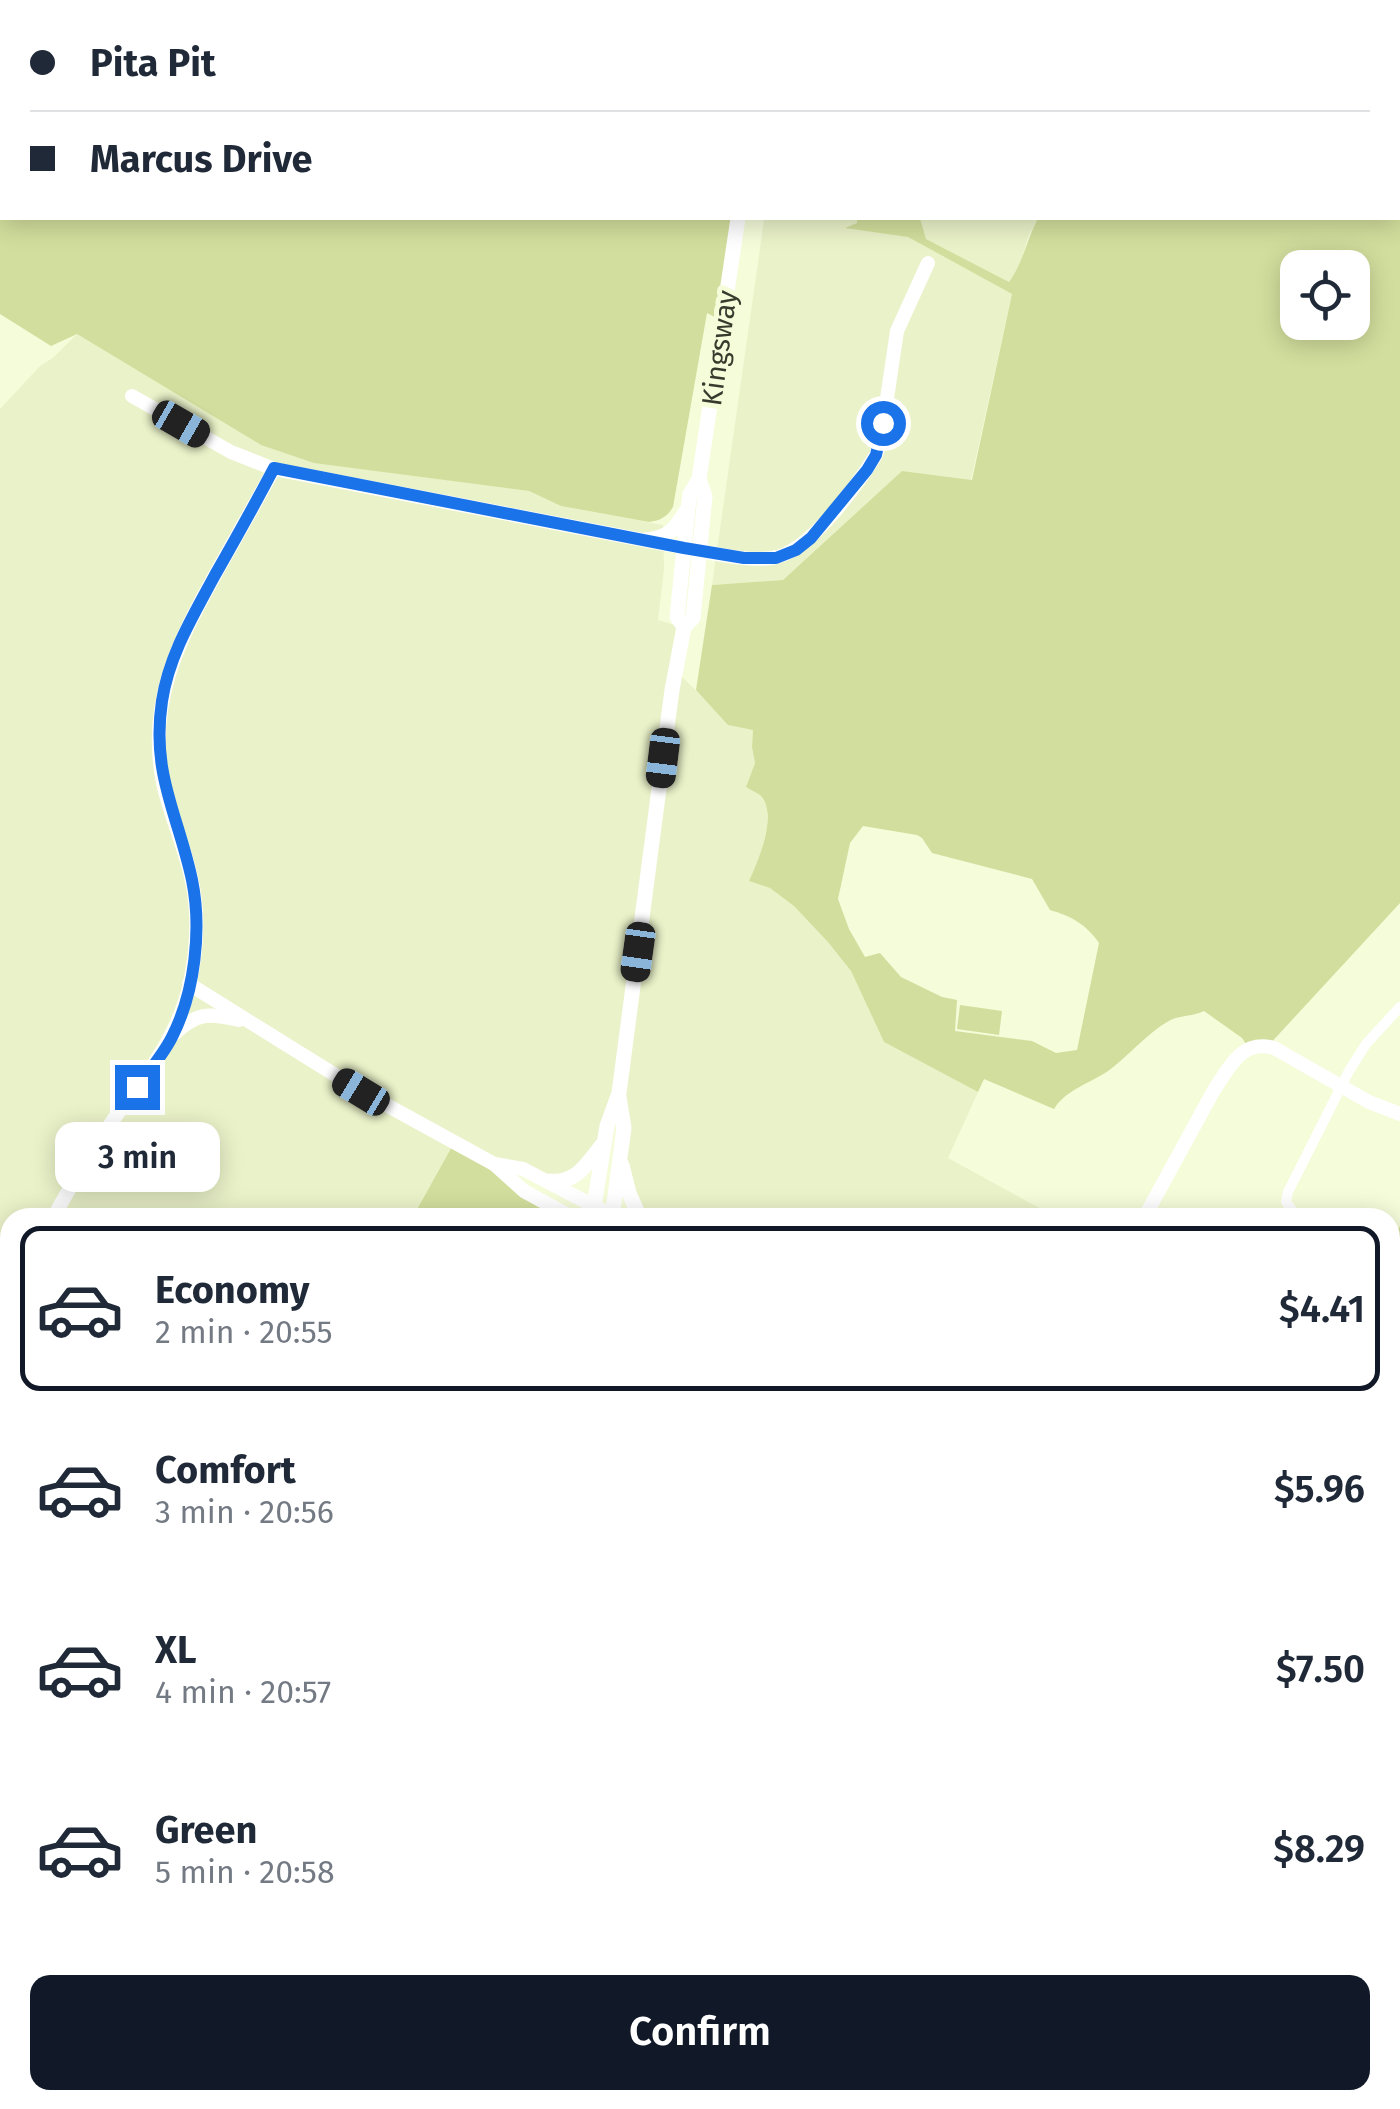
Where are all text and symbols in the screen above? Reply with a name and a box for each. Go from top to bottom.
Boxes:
text: Pita Pit [90,40,216,86]
text: Marcus Drive [90,136,313,182]
map controls [1280,250,1370,340]
button: locate [1280,250,1370,340]
street label: Kingsway [695,288,744,408]
car [148,396,214,452]
route start [861,401,906,446]
car [644,726,682,790]
car [619,920,657,984]
car [328,1064,394,1120]
route end [115,1065,160,1110]
callout: 3 min [54,1122,220,1192]
text: 3 min [98,1138,177,1176]
icon: car [35,1264,125,1354]
text: Economy [155,1267,310,1313]
text: $4.41 [1279,1286,1365,1332]
text: 2 min · 20:55 [155,1313,333,1351]
icon: car [35,1444,125,1534]
text: Comfort [155,1447,296,1493]
text: $5.96 [1274,1466,1365,1512]
text: 3 min · 20:56 [155,1493,334,1531]
icon: car [35,1624,125,1714]
text: XL [155,1627,197,1673]
text: $7.50 [1276,1646,1365,1692]
text: 4 min · 20:57 [155,1673,331,1711]
icon: car [35,1804,125,1894]
text: Green [155,1807,258,1853]
text: $8.29 [1273,1826,1365,1872]
text: 5 min · 20:58 [155,1853,335,1891]
button: Confirm [30,1975,1370,2090]

